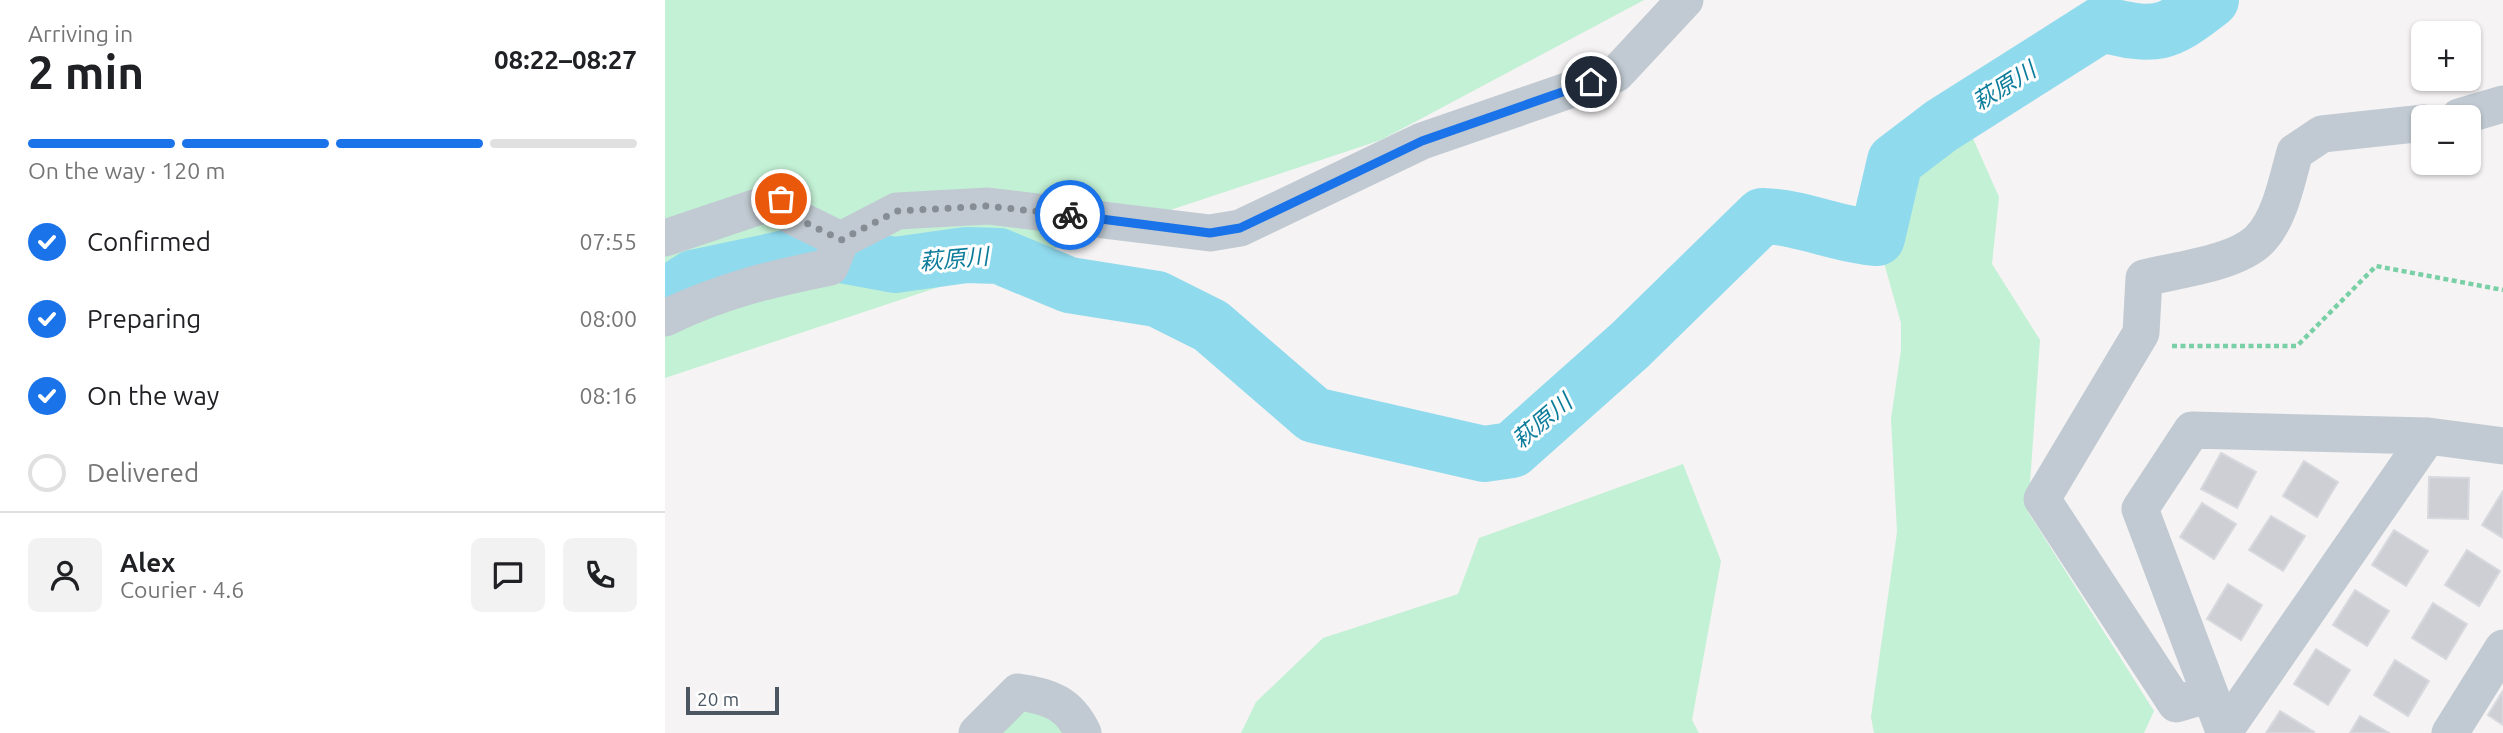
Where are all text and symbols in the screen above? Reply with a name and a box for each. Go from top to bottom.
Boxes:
text: Arriving in [28,21,133,46]
map controls [2411,21,2481,175]
button: + [2411,21,2481,91]
text: 08:22–08:27 [494,45,637,74]
text: 2 min [28,46,144,98]
pin [1561,52,1621,112]
water label: 萩原川 [1968,55,2042,114]
icon: home [1572,63,1610,101]
button: − [2411,105,2481,175]
text: On the way · 120 m [28,158,225,183]
pin [751,169,811,229]
icon: bag [762,180,800,218]
courier [1035,180,1105,250]
icon: bike [1051,196,1089,234]
icon: check [28,223,66,261]
text: Confirmed [87,227,211,256]
text: 07:55 [579,229,637,254]
water label: 萩原川 [918,243,992,274]
icon: check [28,300,66,338]
text: Preparing [87,304,201,333]
text: 08:00 [579,306,637,331]
icon: check [28,377,66,415]
text: On the way [87,381,219,410]
text: 08:16 [579,383,637,408]
water label: 萩原川 [1507,387,1578,452]
text: Delivered [87,458,199,487]
button: person [28,538,102,612]
button: chat [471,538,545,612]
button: phone [563,538,637,612]
text: Alex [120,548,175,577]
text: Courier · 4.6 [120,577,244,602]
scale bar [686,684,779,716]
text: 20 m [697,688,739,710]

